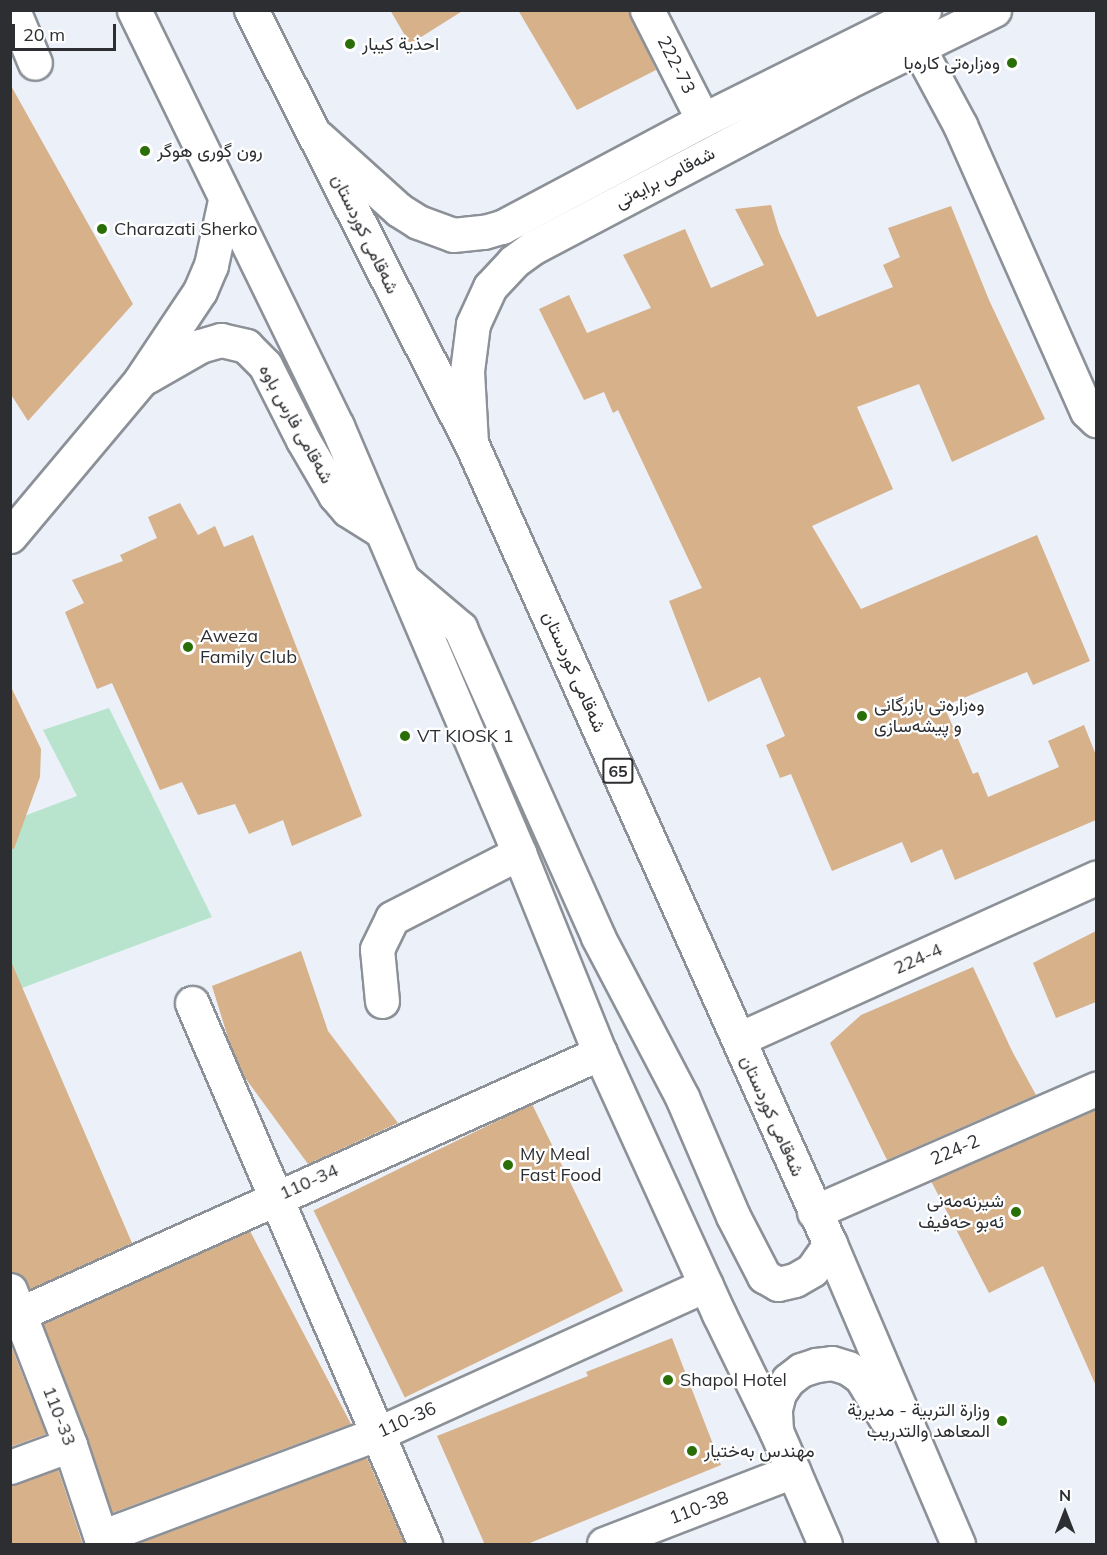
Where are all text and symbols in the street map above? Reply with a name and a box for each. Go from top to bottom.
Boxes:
scale bar [15,12,118,50]
text: 20 m [23,23,65,46]
place label: احذية كيبار [362,33,439,55]
street label: 222-73 [652,33,700,97]
marker: احذية كيبار [343,37,357,51]
place label: وەزارەتی کارەبا [904,52,1000,74]
marker: وەزارەتی کارەبا [1005,56,1019,70]
place label: رون گوری هوگر [157,140,263,162]
street label: شەقامی برایەتی [611,143,719,213]
marker: رون گوری هوگر [138,144,152,158]
street label: شەقامی کوردستان [327,171,403,297]
place label: Charazati Sherko [114,218,258,240]
marker: Charazati Sherko [95,222,109,236]
street label: شەقامی فارس باوە [254,361,338,487]
street label: شەقامی کوردستان [538,608,610,736]
place label: Aweza Family Club [200,626,297,668]
marker: Aweza Family Club [181,640,195,654]
place label: وەزارەتی بازرگانی و پیشەسازی [874,695,984,738]
marker: وەزارەتی بازرگانی و پیشەسازی [855,709,869,723]
place label: VT KIOSK 1 [417,725,513,747]
marker: VT KIOSK 1 [398,729,412,743]
road number: 65 [602,758,634,784]
street label: 224-4 [890,939,946,979]
street label: شەقامی کوردستان [736,1052,808,1180]
street label: 224-2 [927,1130,983,1170]
place label: My Meal Fast Food [520,1144,602,1186]
marker: My Meal Fast Food [501,1158,515,1172]
street label: 110-34 [276,1160,342,1204]
place label: شیرنەمەنی ئەبو حەفیف [918,1191,1004,1234]
marker: شیرنەمەنی ئەبو حەفیف [1009,1205,1023,1219]
place label: Shapol Hotel [680,1369,787,1391]
marker: Shapol Hotel [661,1373,675,1387]
street label: 110-33 [38,1383,80,1449]
street label: 110-36 [374,1398,440,1442]
place label: وزارة التربية - مديرية المعاهد والتدريب [847,1400,990,1442]
marker: وزارة التربية - مديرية المعاهد والتدريب [995,1414,1009,1428]
place label: مهندس بەختیار [704,1440,815,1462]
marker: مهندس بەختیار [685,1444,699,1458]
north arrow [1035,1483,1095,1543]
text: N [1059,1485,1071,1505]
street label: 110-38 [666,1487,732,1529]

